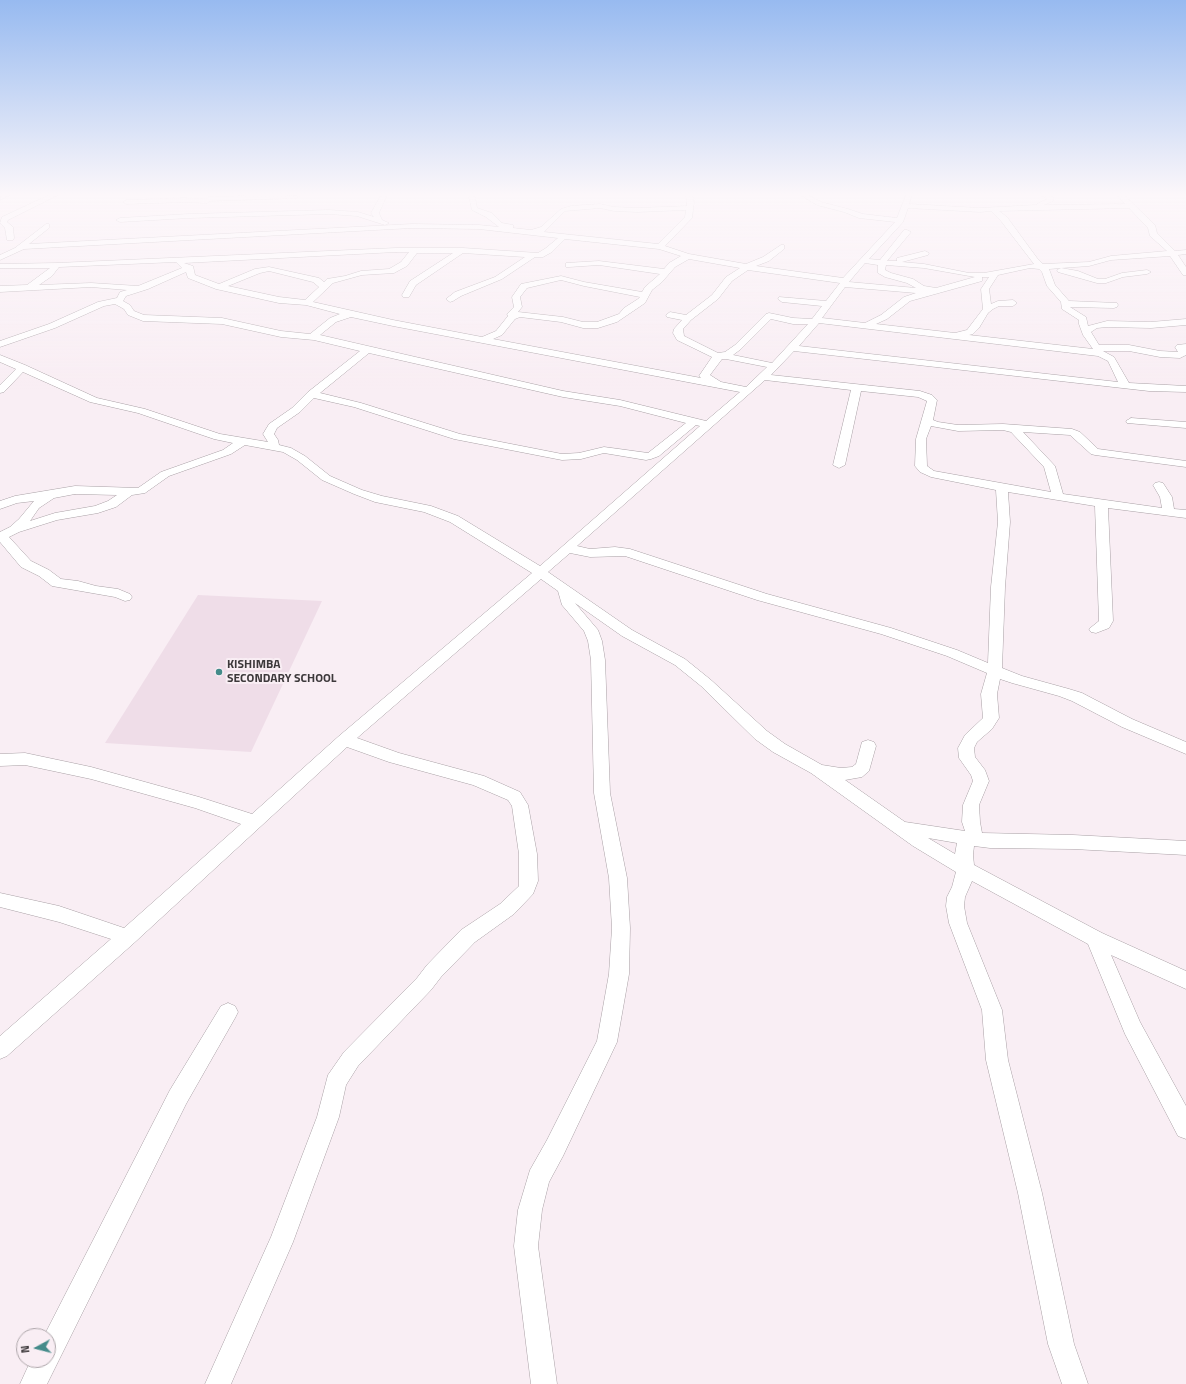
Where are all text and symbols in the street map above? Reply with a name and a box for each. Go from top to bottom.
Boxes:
place label: KISHIMBA SECONDARY SCHOOL [227,658,336,686]
marker: KISHIMBA SECONDARY SCHOOL [214,667,224,677]
north arrow [16,1328,56,1368]
text: N [17,1345,33,1354]

